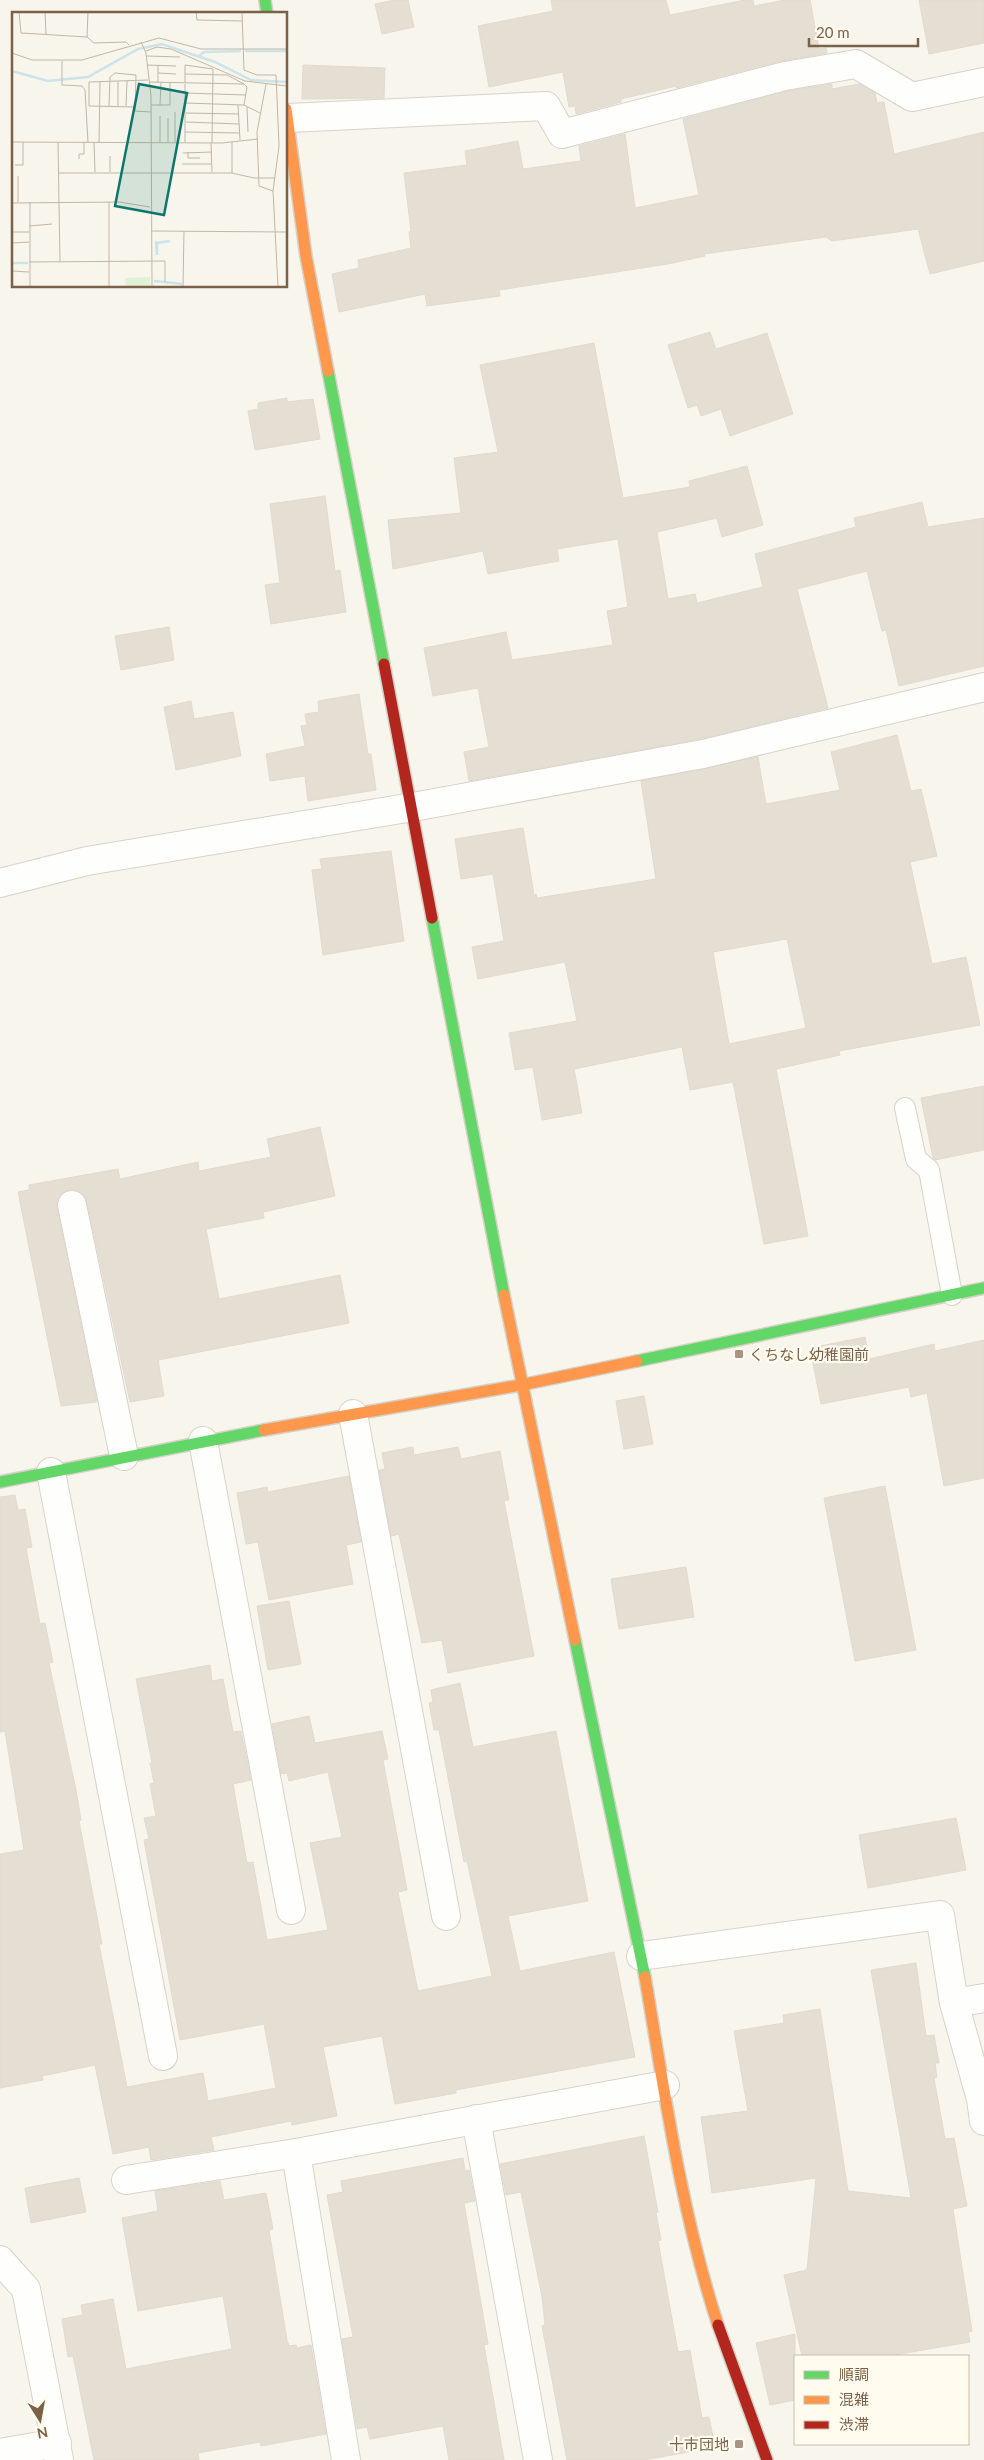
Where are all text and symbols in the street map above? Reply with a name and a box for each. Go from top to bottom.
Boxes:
inset map [12,12,288,288]
scale bar [809,15,918,47]
text: 20 m [816,23,850,41]
place label: くちなし幼稚園前 [749,1345,869,1363]
marker: くちなし幼稚園前 [733,1348,745,1360]
legend [794,2355,969,2445]
text: 順調 [839,2365,869,2383]
text: 混雑 [839,2390,869,2408]
north arrow [15,2395,65,2445]
text: 渋滞 [839,2415,869,2433]
text: N [36,2424,49,2443]
place label: 十市団地 [669,2435,729,2453]
marker: 十市団地 [733,2438,745,2450]

